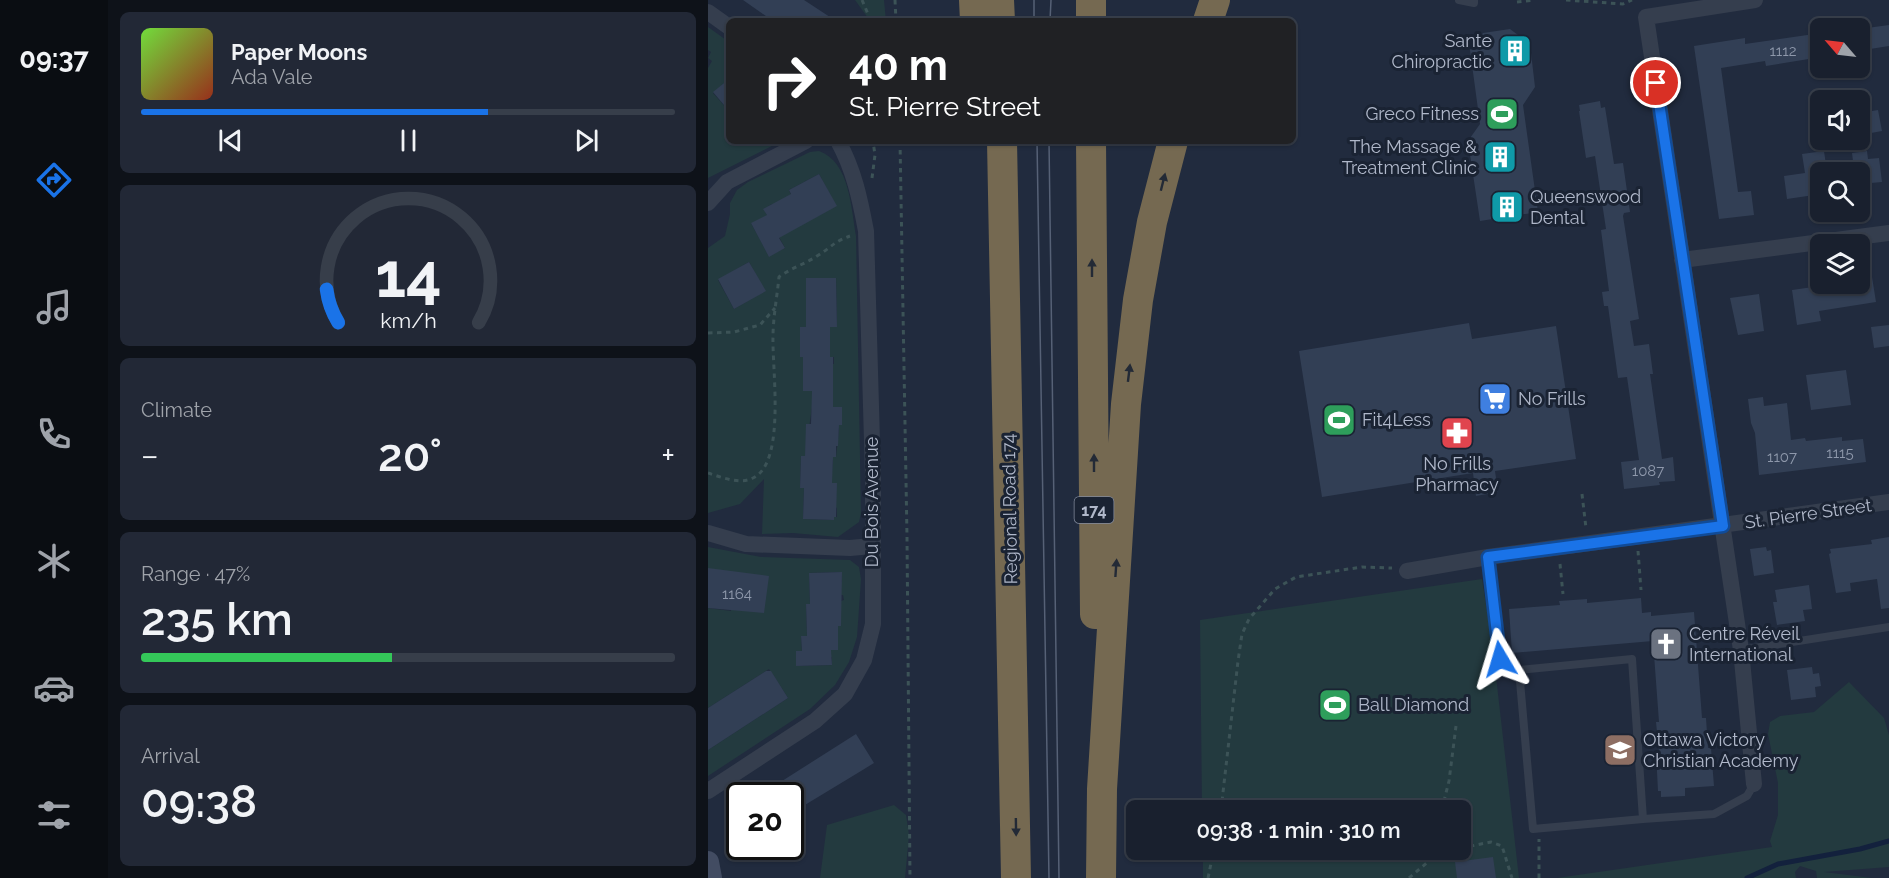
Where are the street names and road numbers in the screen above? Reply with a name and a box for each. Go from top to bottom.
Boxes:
street label: Regional Road 174 [998,433,1021,585]
street label: Du Bois Avenue [861,436,882,567]
street label: St. Pierre Street [1743,494,1873,533]
road number: 174 [1074,497,1114,523]

